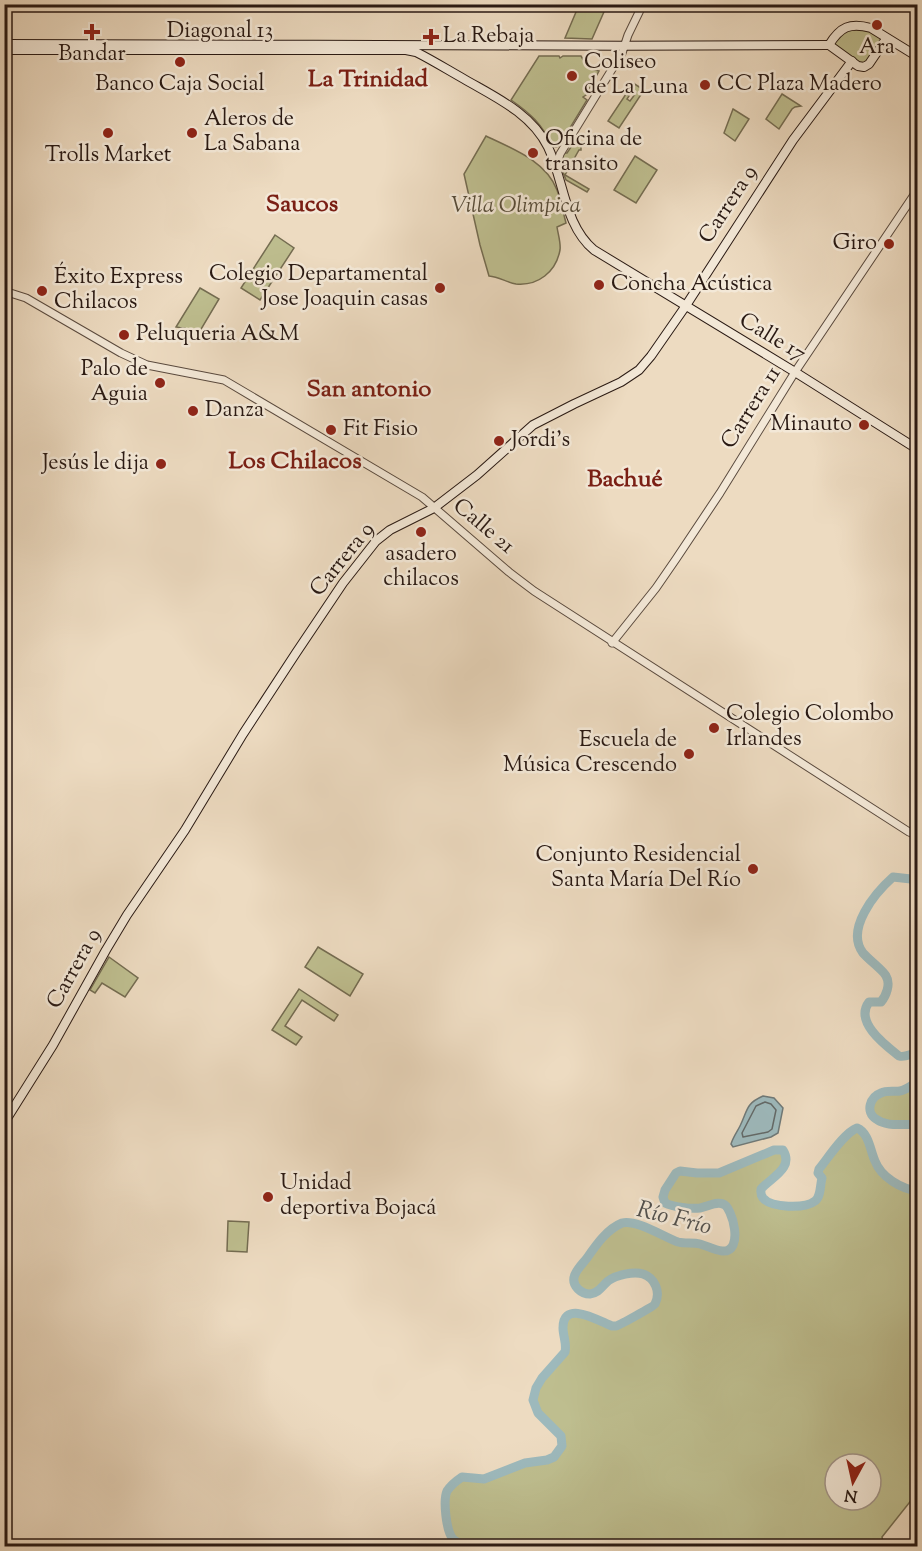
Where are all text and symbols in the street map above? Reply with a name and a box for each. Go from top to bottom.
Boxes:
street label: Diagonal 13 [167,16,273,48]
marker: Ara [870,18,884,32]
place label: La Rebaja [443,21,534,53]
marker: Bandar [85,25,99,39]
marker: La Rebaja [424,30,438,44]
place label: Ara [859,32,895,64]
place label: Bandar [58,39,126,71]
place label: Coliseo de La Luna [584,47,688,104]
marker: Banco Caja Social [173,55,187,69]
district label: La Trinidad [308,63,428,97]
place label: Banco Caja Social [95,69,265,101]
marker: Coliseo de La Luna [565,69,579,83]
place label: CC Plaza Madero [717,69,882,101]
marker: CC Plaza Madero [698,78,712,92]
place label: Aleros de La Sabana [204,104,300,161]
place label: Oficina de transito [545,124,642,181]
marker: Trolls Market [101,126,115,140]
marker: Aleros de La Sabana [185,126,199,140]
place label: Trolls Market [45,140,172,172]
marker: Oficina de transito [526,146,540,160]
street label: Carrera 9 [692,159,766,251]
district label: Saucos [266,188,338,222]
park label: Villa Olimpica [451,191,581,223]
place label: Giro [833,228,877,260]
marker: Giro [882,237,896,251]
place label: Colegio Departamental Jose Joaquin casas [209,259,428,316]
place label: Éxito Express Chilacos [54,261,183,319]
place label: Concha Acústica [611,269,772,301]
marker: Concha Acústica [592,278,606,292]
marker: Colegio Departamental Jose Joaquin casas [433,281,447,295]
marker: Éxito Express Chilacos [35,284,49,298]
street label: Calle 17 [732,305,812,371]
place label: Peluqueria A&M [136,319,299,351]
marker: Peluqueria A&M [117,328,131,342]
place label: Palo de Aguia [81,354,148,411]
street label: Carrera 11 [714,360,790,456]
district label: San antonio [306,373,432,407]
marker: Palo de Aguia [153,376,167,390]
place label: Danza [205,395,264,427]
marker: Danza [186,404,200,418]
place label: Minauto [770,409,852,441]
place label: Fit Fisio [343,414,418,446]
marker: Minauto [857,418,871,432]
marker: Fit Fisio [324,423,338,437]
place label: Jordi's [510,425,570,457]
marker: Jordi's [492,434,506,448]
district label: Los Chilacos [228,445,362,479]
place label: Jesús le dija [41,448,149,480]
marker: Jesús le dija [154,457,168,471]
district label: Bachué [587,463,663,497]
street label: Calle 21 [445,491,521,563]
street label: Carrera 9 [303,516,383,604]
marker: asadero chilacos [414,525,428,539]
place label: asadero chilacos [383,539,459,596]
place label: Colegio Colombo Irlandes [726,699,894,756]
marker: Colegio Colombo Irlandes [707,721,721,735]
place label: Escuela de Música Crescendo [503,725,677,782]
marker: Escuela de Música Crescendo [682,747,696,761]
place label: Conjunto Residencial Santa María Del Río [535,840,741,897]
marker: Conjunto Residencial Santa María Del Río [746,862,760,876]
street label: Carrera 9 [40,923,110,1015]
place label: Unidad deportiva Bojacá [280,1168,437,1225]
marker: Unidad deportiva Bojacá [261,1190,275,1204]
water label: Río Frío [633,1193,715,1245]
north arrow [823,1452,883,1512]
text: N [843,1482,859,1507]

